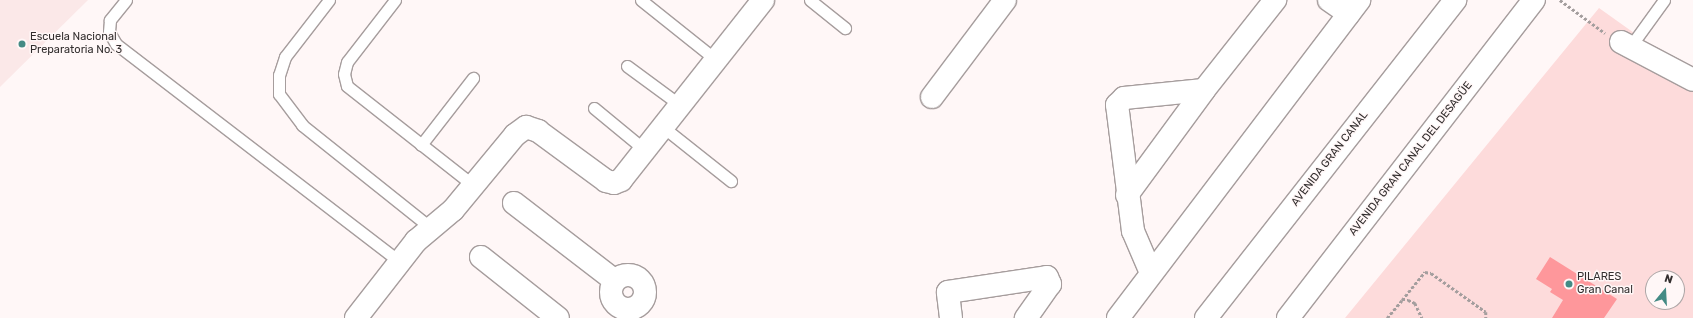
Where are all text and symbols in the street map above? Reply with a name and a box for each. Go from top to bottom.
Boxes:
place label: Escuela Nacional Preparatoria No. 3 [30,31,122,57]
marker: Escuela Nacional Preparatoria No. 3 [17,39,27,49]
street label: AVENIDA GRAN CANAL DEL DESAGÜE [1346,79,1476,239]
street label: AVENIDA GRAN CANAL [1289,109,1371,209]
north arrow [1645,270,1685,310]
place label: PILARES Gran Canal [1577,271,1633,297]
text: N [1663,272,1674,286]
marker: PILARES Gran Canal [1564,279,1574,289]

